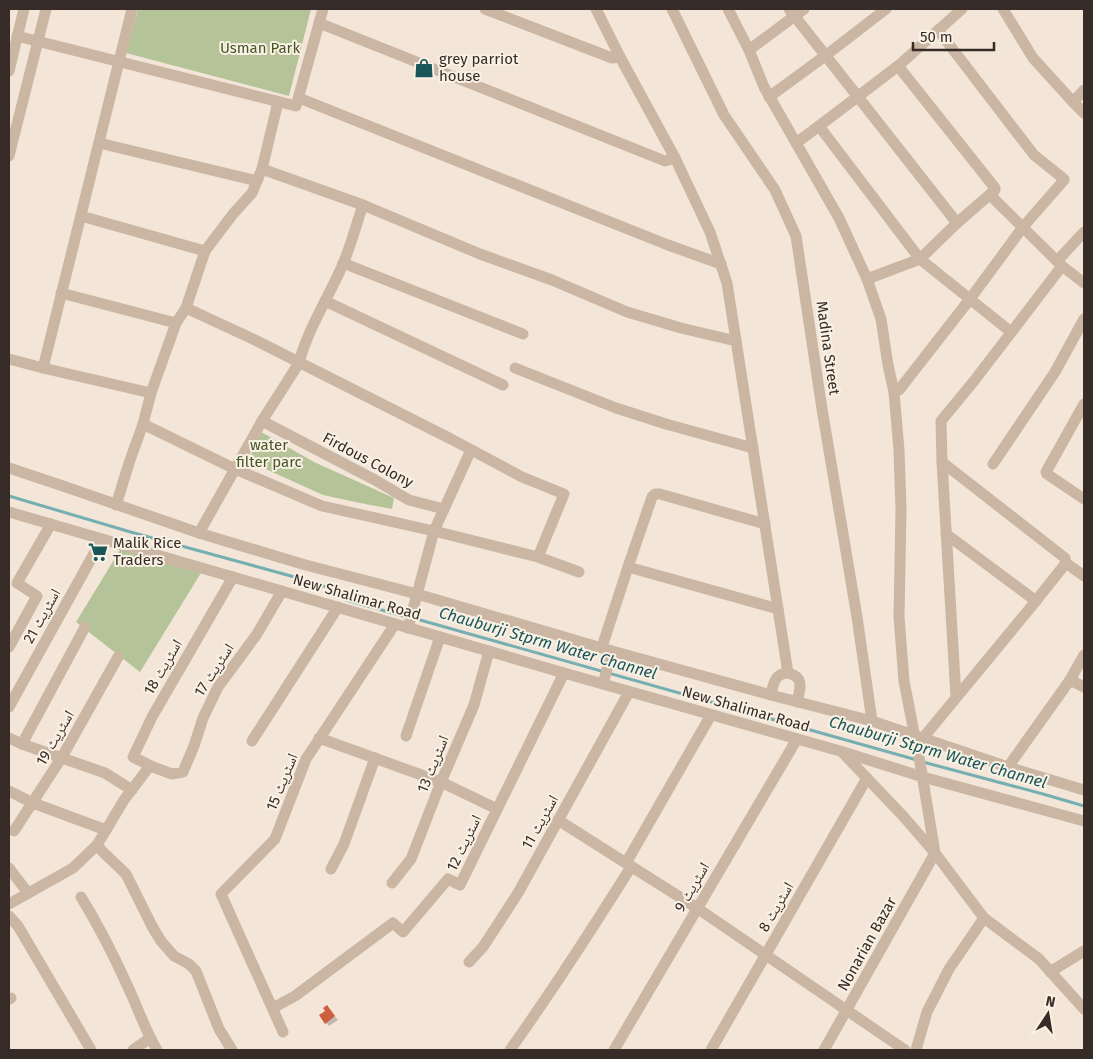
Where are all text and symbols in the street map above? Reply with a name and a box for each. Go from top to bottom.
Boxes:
scale bar [913,20,994,52]
text: 50 m [920,28,953,46]
park label: Usman Park [220,39,300,57]
place label: grey parriot house [439,50,519,85]
shop icon: grey parriot house [413,57,435,79]
street label: Madina Street [813,300,844,397]
street label: Firdous Colony [320,429,417,492]
park label: water filter parc [236,436,302,471]
place label: Malik Rice Traders [113,534,181,569]
supermarket icon: Malik Rice Traders [87,541,109,563]
street label: New Shalimar Road [291,570,423,624]
street label: اسٹریٹ 21 [20,585,64,647]
water label: Chauburji Stprm Water Channel [437,603,659,683]
street label: اسٹریٹ 18 [140,636,186,698]
street label: اسٹریٹ 17 [190,640,238,700]
street label: New Shalimar Road [680,682,812,736]
street label: اسٹریٹ 19 [32,707,78,769]
water label: Chauburji Stprm Water Channel [827,712,1049,792]
street label: اسٹریٹ 13 [413,733,453,795]
street label: اسٹریٹ 15 [262,751,302,813]
street label: اسٹریٹ 11 [518,792,562,852]
street label: اسٹریٹ 12 [443,812,485,874]
street label: اسٹریٹ 9 [671,859,713,915]
street label: اسٹریٹ 8 [755,879,797,935]
street label: Nonarian Bazar [834,894,900,994]
north arrow [1023,989,1073,1039]
text: N [1044,992,1057,1011]

